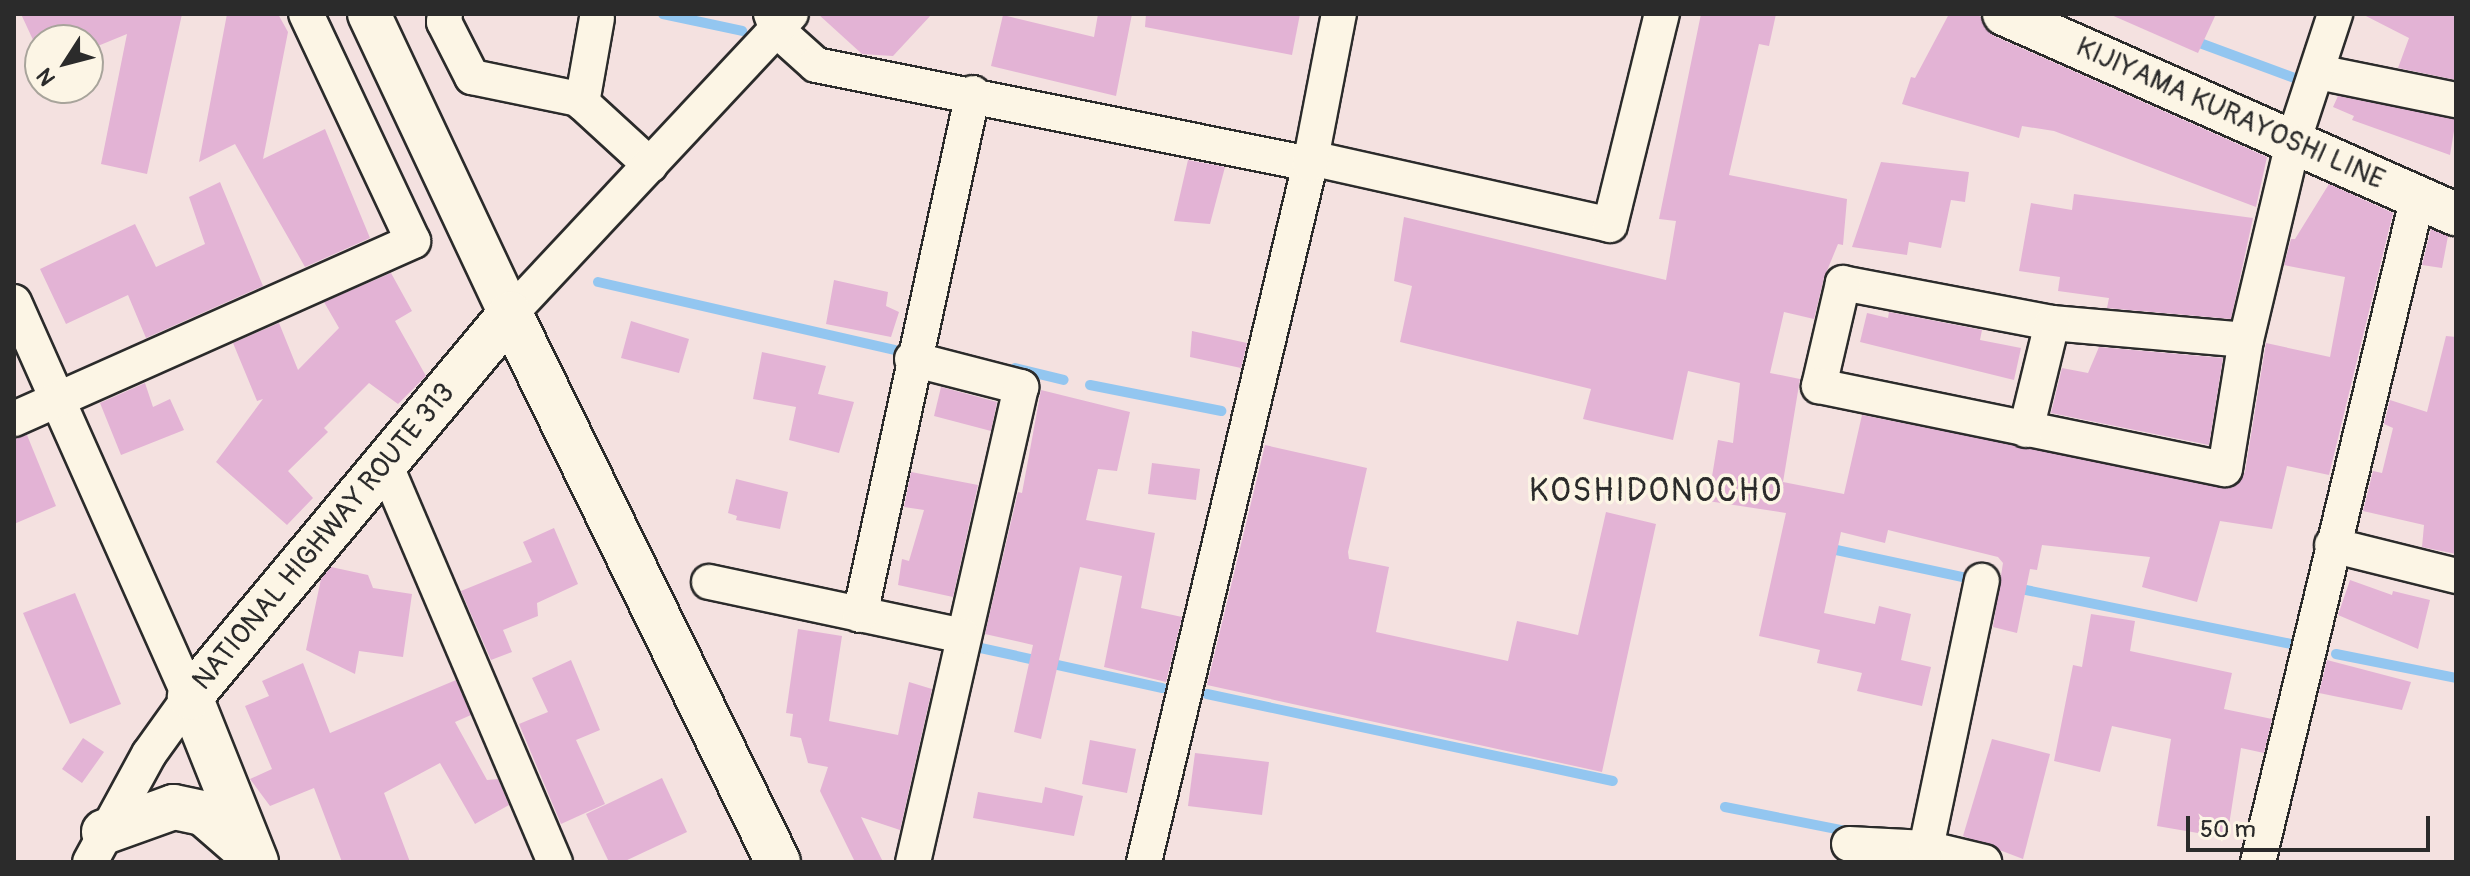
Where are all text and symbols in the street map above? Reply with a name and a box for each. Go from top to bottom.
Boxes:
north arrow [24,24,104,104]
street label: KIJIYAMA KURAYOSHI LINE [2071,31,2389,197]
text: N [31,63,62,91]
street label: NATIONAL HIGHWAY ROUTE 313 [186,377,462,697]
district label: KOSHIDONOCHO [1529,472,1783,510]
scale bar [2190,800,2434,850]
text: 50 m [2200,815,2256,844]

